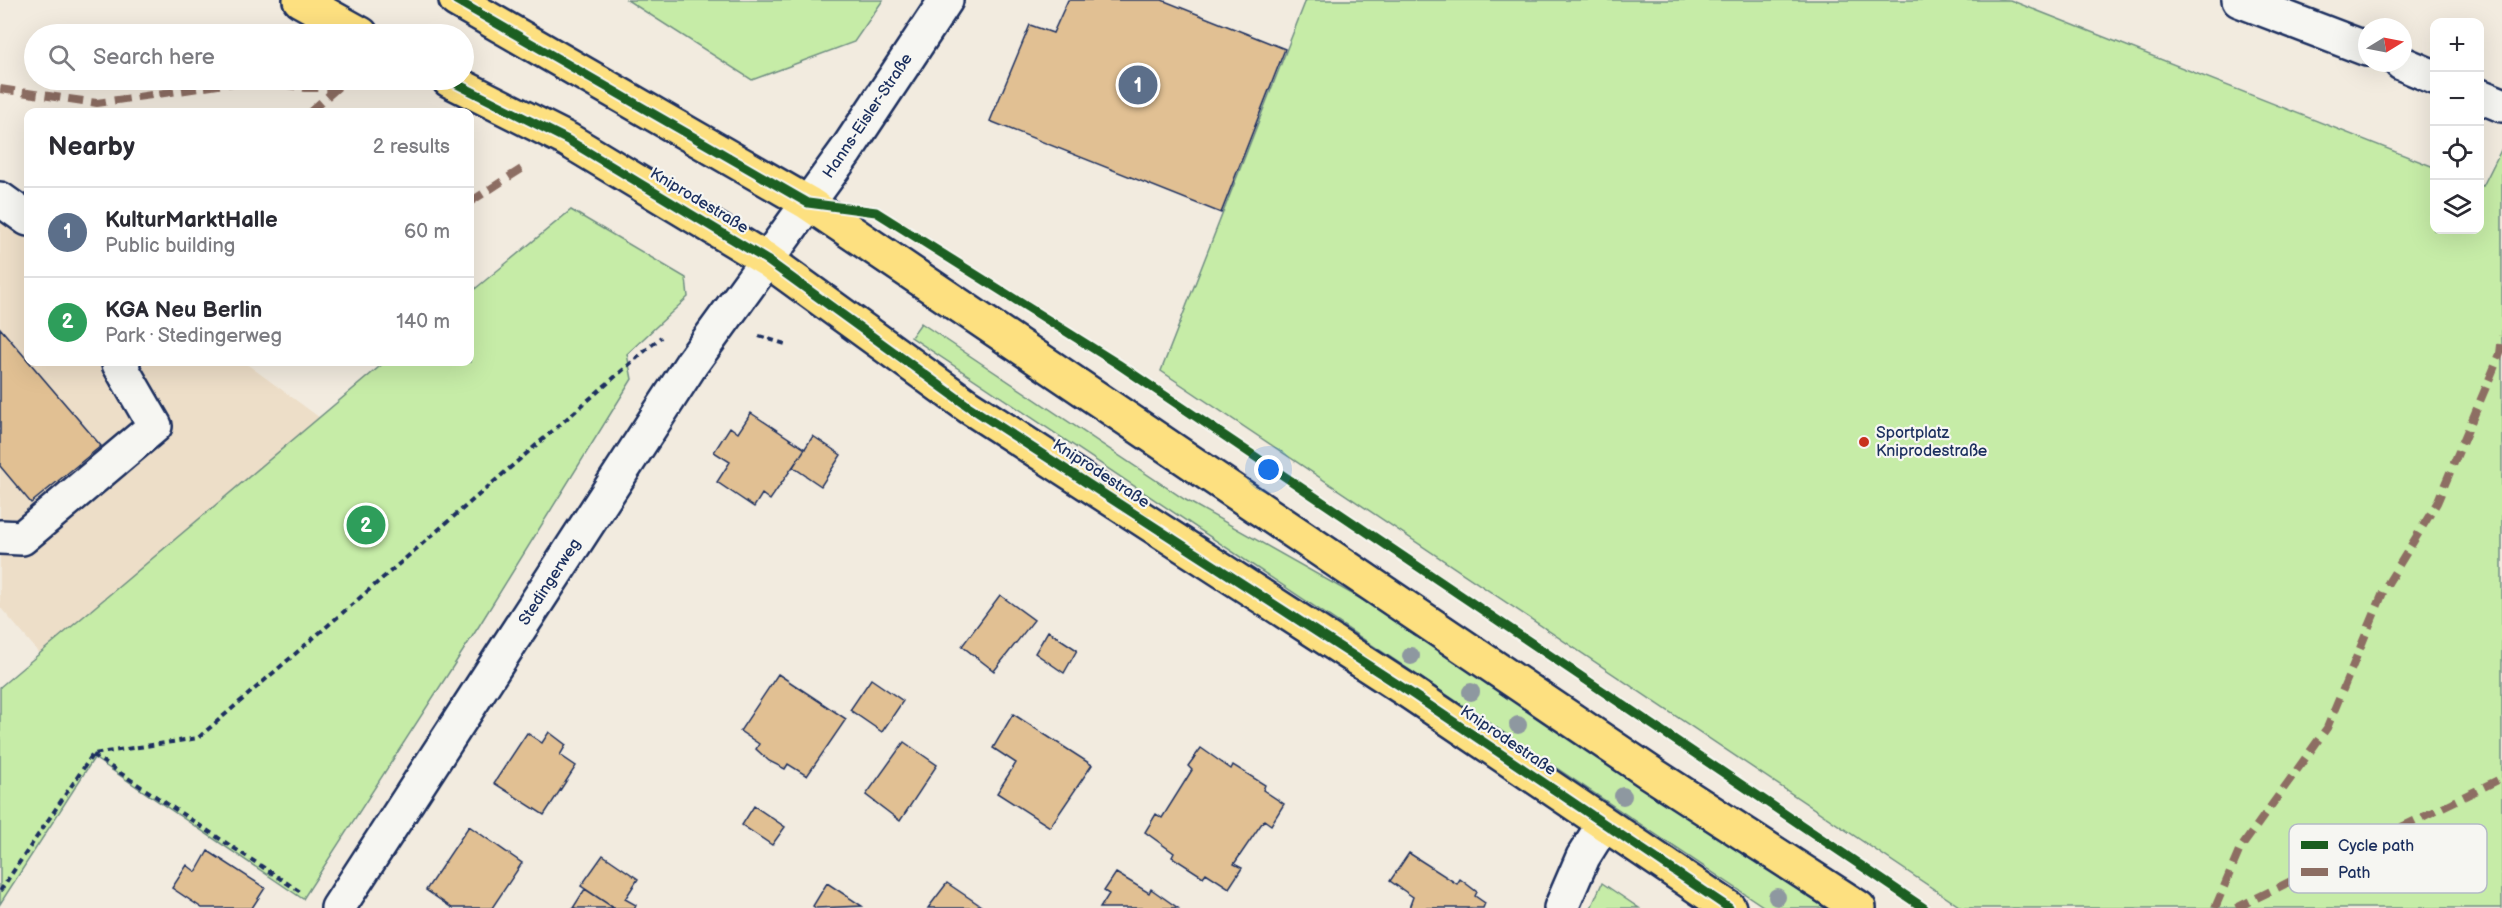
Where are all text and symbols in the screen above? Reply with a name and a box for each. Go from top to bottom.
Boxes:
north arrow [2358,18,2412,72]
map controls [2430,18,2484,234]
button: + [2430,18,2484,72]
search box [24,24,474,90]
icon: search [45,41,78,74]
text: Search here [93,44,215,71]
street label: Hanns-Eisler-Straße [819,50,917,182]
pin: 1 [1118,62,1158,107]
button: − [2430,72,2484,126]
button: locate [2430,126,2484,180]
text: Nearby [48,132,135,163]
text: 2 results [373,135,450,159]
street label: Kniprodestraße [646,164,752,238]
button: layers [2430,180,2484,234]
text: KulturMarktHalle [105,207,278,234]
text: 1 [63,220,72,244]
text: 60 m [404,220,450,244]
text: Public building [105,234,235,258]
text: KGA Neu Berlin [105,297,262,324]
text: 2 [62,310,73,334]
text: 140 m [396,310,450,334]
text: Park · Stedingerweg [105,324,282,348]
place label: Sportplatz Kniprodestraße [1876,424,1988,461]
marker: Sportplatz Kniprodestraße [1857,435,1871,449]
street label: Kniprodestraße [1049,436,1153,513]
your location [1254,455,1283,484]
pin: 2 [346,502,386,548]
street label: Stedingerweg [515,535,585,629]
street label: Kniprodestraße [1457,702,1560,780]
legend [2289,824,2487,893]
text: Cycle path [2338,837,2414,856]
text: Path [2338,864,2370,883]

